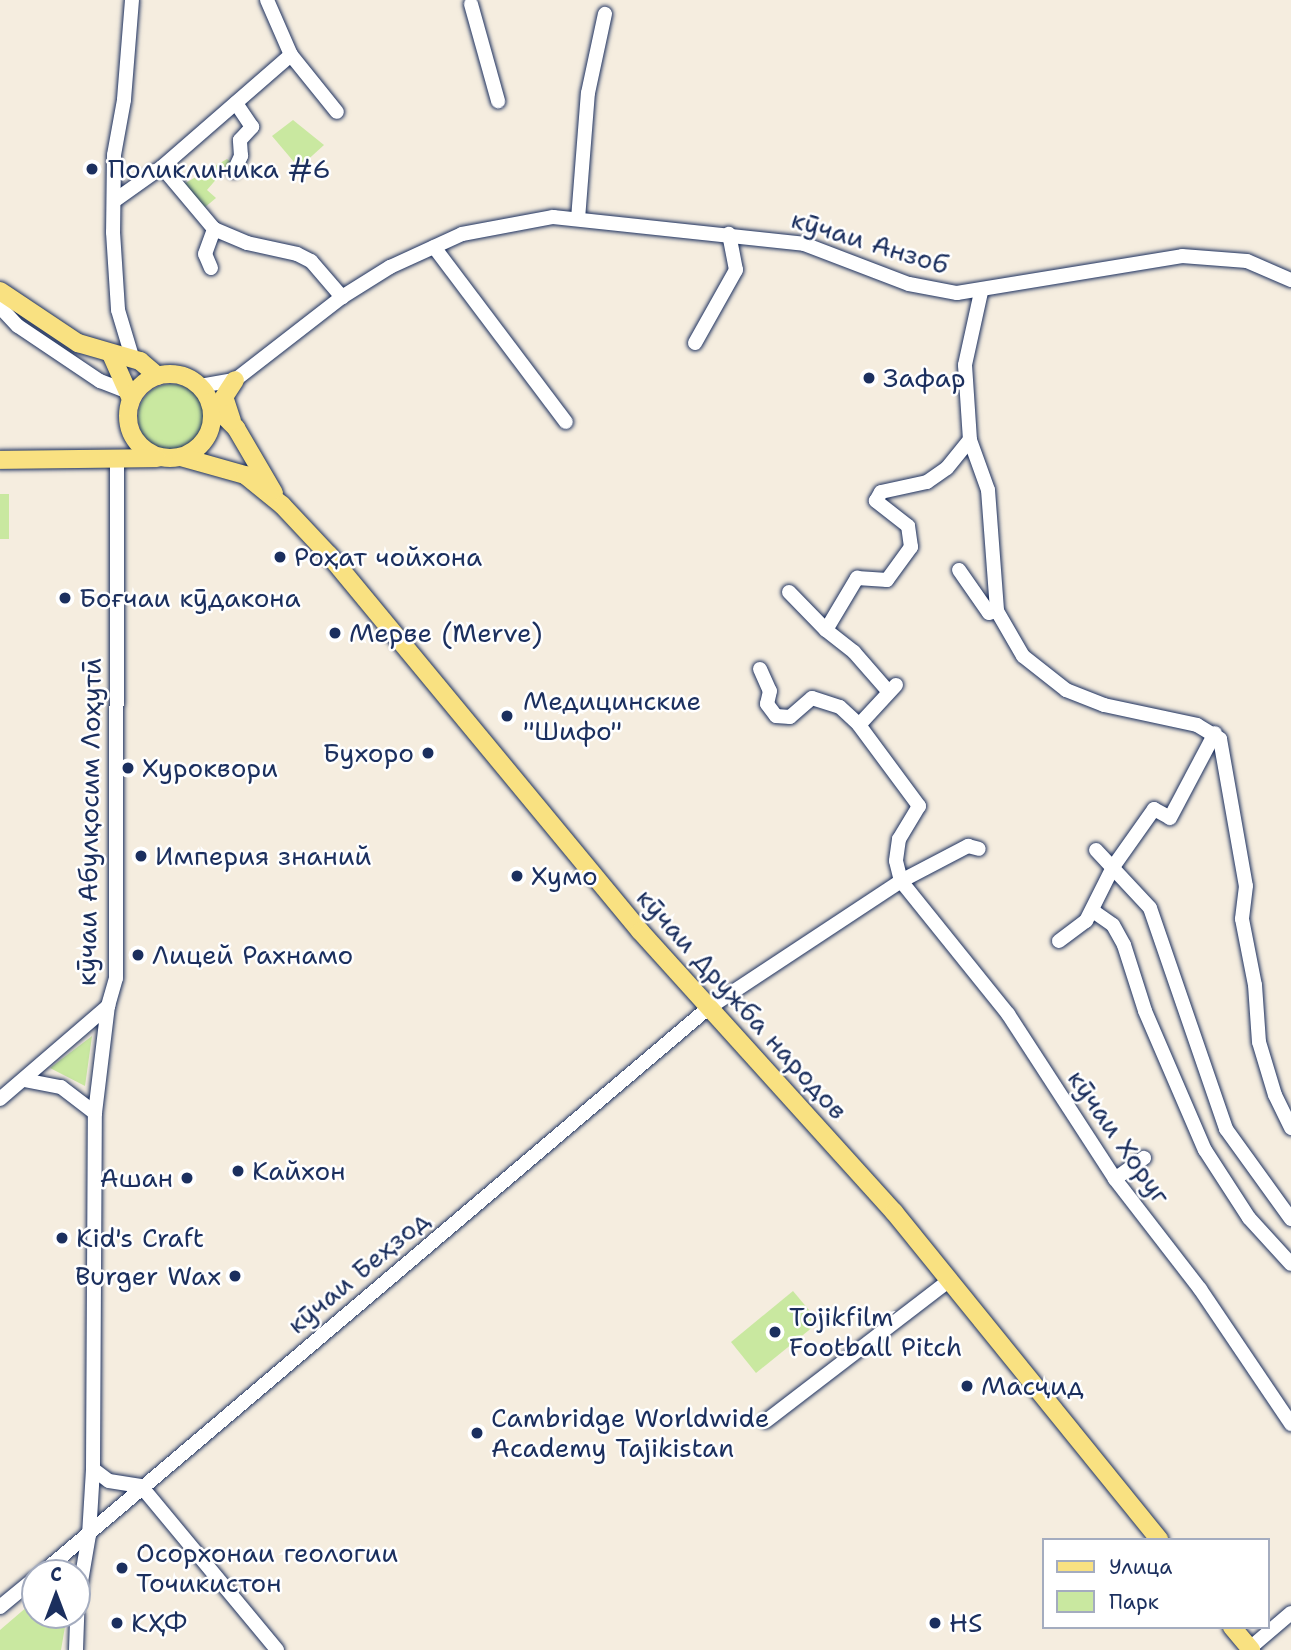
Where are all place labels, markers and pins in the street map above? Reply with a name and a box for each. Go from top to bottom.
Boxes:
place label: Поликлиника #6 [108,153,331,185]
marker: Поликлиника #6 [82,159,102,179]
place label: Зафар [883,362,966,394]
marker: Зафар [861,370,877,386]
place label: Роҳат чойхона [294,541,482,573]
marker: Роҳат чойхона [272,549,288,565]
place label: Боғчаи кӯдакона [79,582,301,614]
marker: Боғчаи кӯдакона [57,590,73,606]
place label: Мерве (Merve) [349,617,539,649]
marker: Мерве (Merve) [327,625,343,641]
place label: Медицинские "Шифо" [523,685,701,746]
marker: Медицинские "Шифо" [497,706,517,726]
place label: Бухоро [323,737,414,769]
marker: Бухоро [420,745,436,761]
place label: Хуроквори [142,752,278,784]
marker: Хуроквори [120,760,136,776]
place label: Империя знаний [155,840,371,872]
marker: Империя знаний [133,848,149,864]
place label: Хумо [531,860,598,892]
marker: Хумо [509,868,525,884]
place label: Лицей Рахнамо [152,939,353,971]
marker: Лицей Рахнамо [130,947,146,963]
place label: Кайхон [252,1155,345,1187]
place label: Ашан [100,1162,173,1194]
marker: Кайхон [230,1163,246,1179]
marker: Ашан [179,1170,195,1186]
place label: Kid's Craft [76,1222,204,1254]
marker: Kid's Craft [54,1230,70,1246]
place label: Burger Wax [75,1260,221,1292]
marker: Burger Wax [227,1268,243,1284]
place label: Tojikfilm Football Pitch [789,1301,962,1362]
marker: Tojikfilm Football Pitch [767,1324,783,1340]
place label: Масҷид [981,1370,1084,1402]
marker: Масҷид [959,1378,975,1394]
place label: Cambridge Worldwide Academy Tajikistan [491,1402,769,1464]
marker: Cambridge Worldwide Academy Tajikistan [469,1425,485,1441]
place label: Осорхонаи геологии Точикистон [136,1537,398,1598]
marker: Осорхонаи геологии Точикистон [114,1560,130,1576]
place label: КҲФ [131,1607,187,1639]
place label: HS [949,1607,982,1639]
marker: КҲФ [109,1615,125,1631]
marker: HS [927,1615,943,1631]

